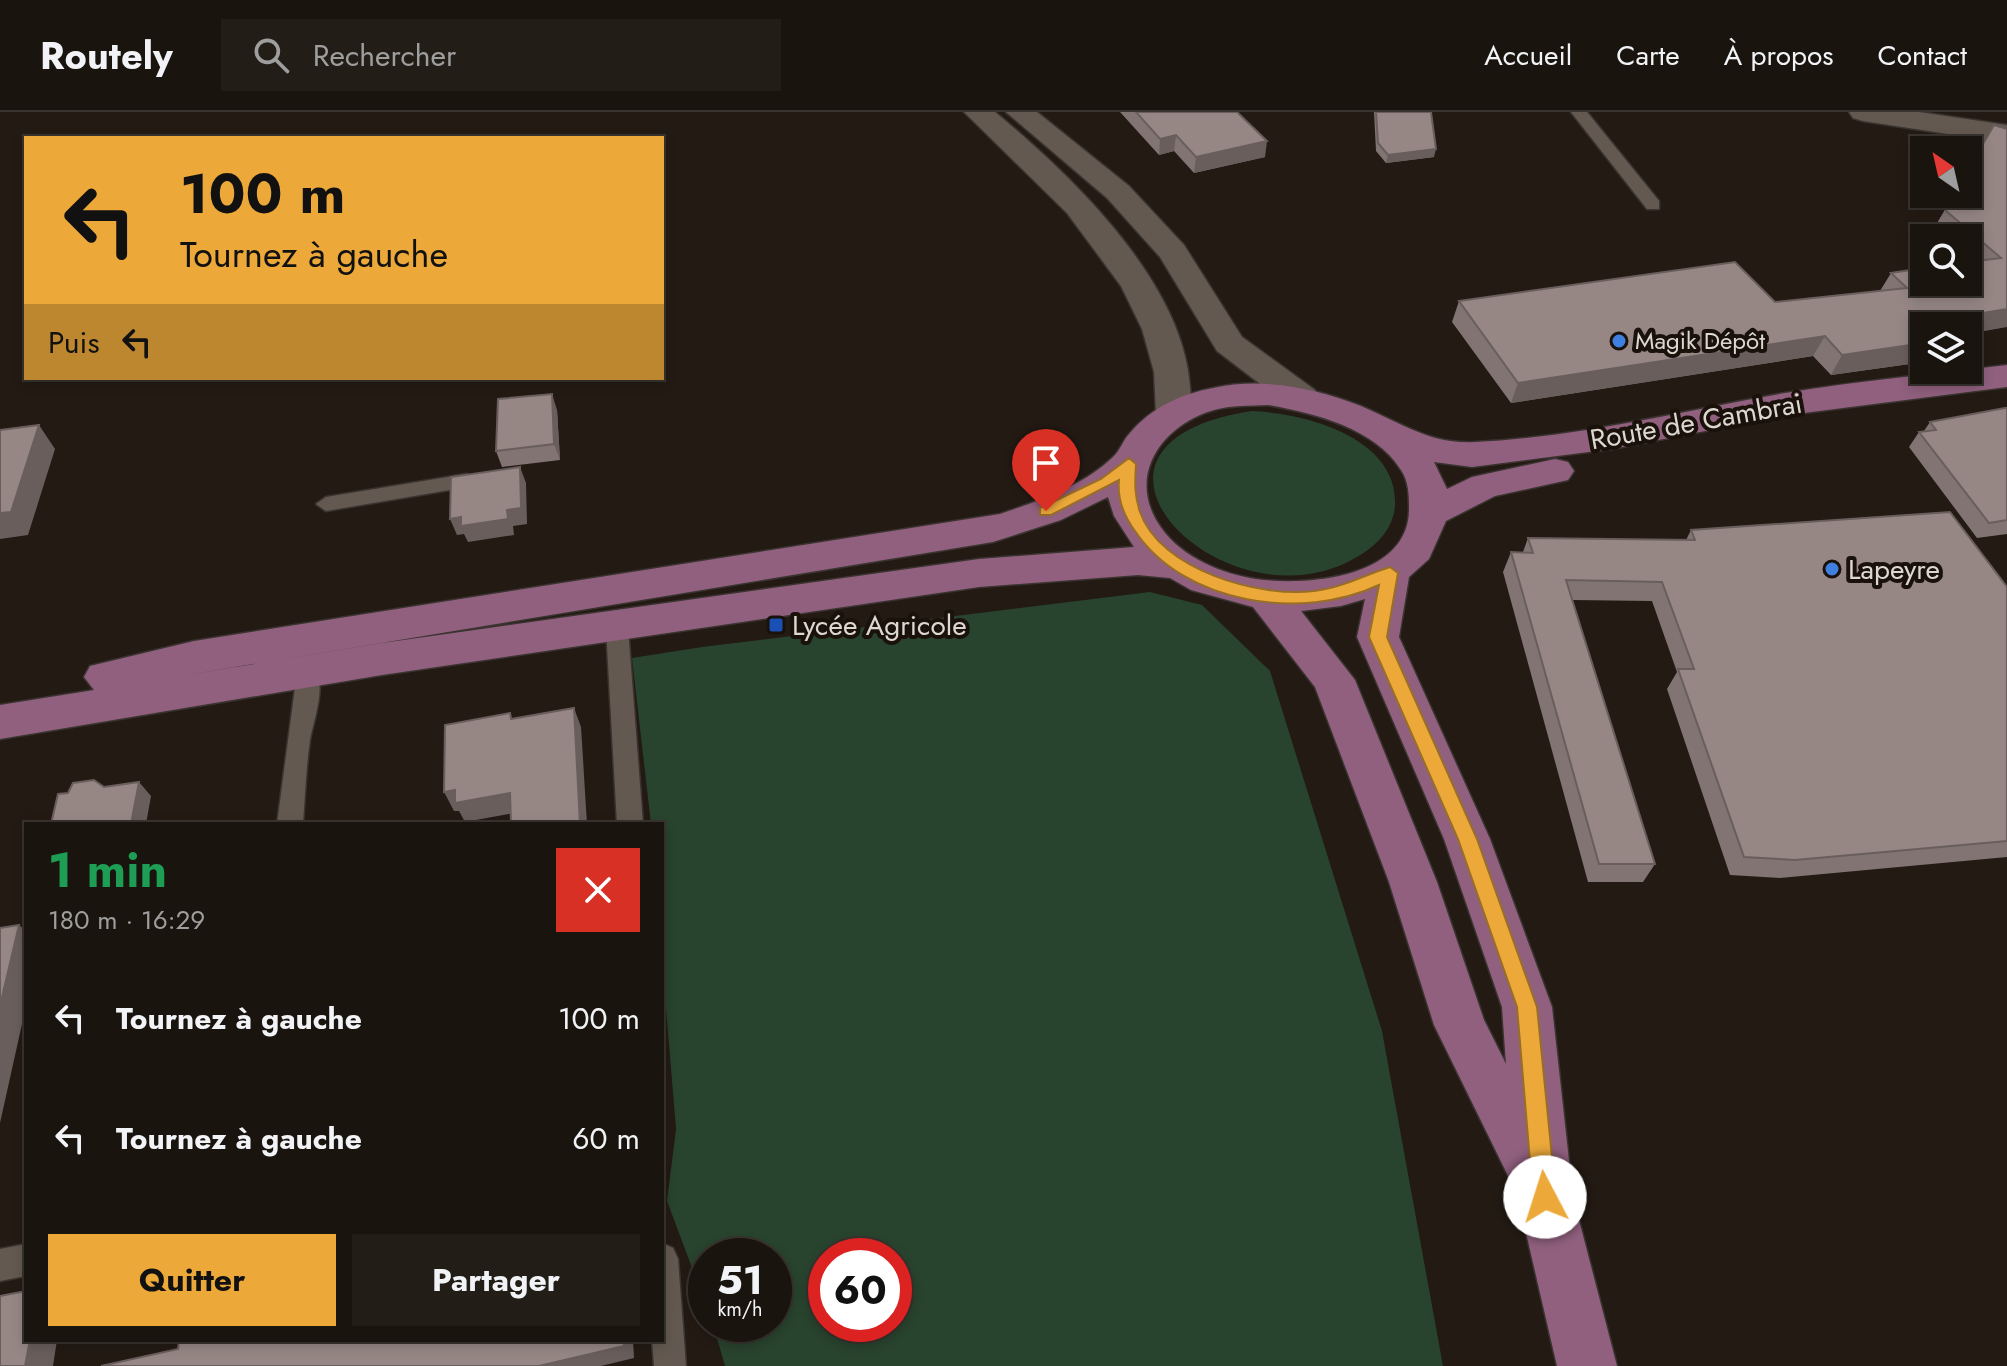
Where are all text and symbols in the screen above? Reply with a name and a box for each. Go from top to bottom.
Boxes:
search box [221,19,781,91]
text: Routely [40,28,173,83]
icon: search [249,33,293,77]
text: Rechercher [313,34,456,77]
text: Accueil [1484,35,1572,76]
text: Carte [1616,35,1680,76]
text: À propos [1724,35,1834,76]
text: Contact [1878,35,1967,76]
north arrow [1910,136,1982,208]
map controls [1910,136,1982,384]
text: 100 m [180,153,345,234]
icon: left [48,168,152,272]
button: search [1910,224,1982,296]
text: Tournez à gauche [180,228,448,280]
button: layers [1910,312,1982,384]
icon: left [115,320,159,364]
text: Puis [48,321,99,364]
place label: Magik Dépôt [1635,323,1765,358]
marker: Magik Dépôt [1610,332,1628,350]
street label: Route de Cambrai [1587,383,1805,460]
pin [1012,429,1080,511]
icon: arrive [1024,441,1068,485]
place label: Lapeyre [1848,549,1940,590]
marker: Lapeyre [1823,560,1841,578]
place label: Lycée Agricole [792,605,967,646]
marker: Lycée Agricole [767,616,785,634]
text: 1 min [48,836,167,905]
button: close [556,848,640,932]
text: 180 m · 16:29 [48,901,205,939]
icon: left [48,996,92,1040]
text: Tournez à gauche [116,997,362,1040]
text: 100 m [558,997,640,1040]
icon: left [48,1116,92,1160]
text: Tournez à gauche [116,1117,362,1160]
text: 60 m [572,1117,640,1160]
position arrow [1503,1155,1587,1239]
button: Quitter [48,1234,336,1326]
button: Partager [352,1234,640,1326]
speed limit sign: 60 [808,1238,912,1342]
text: 51 [717,1251,763,1309]
text: km/h [717,1295,763,1324]

